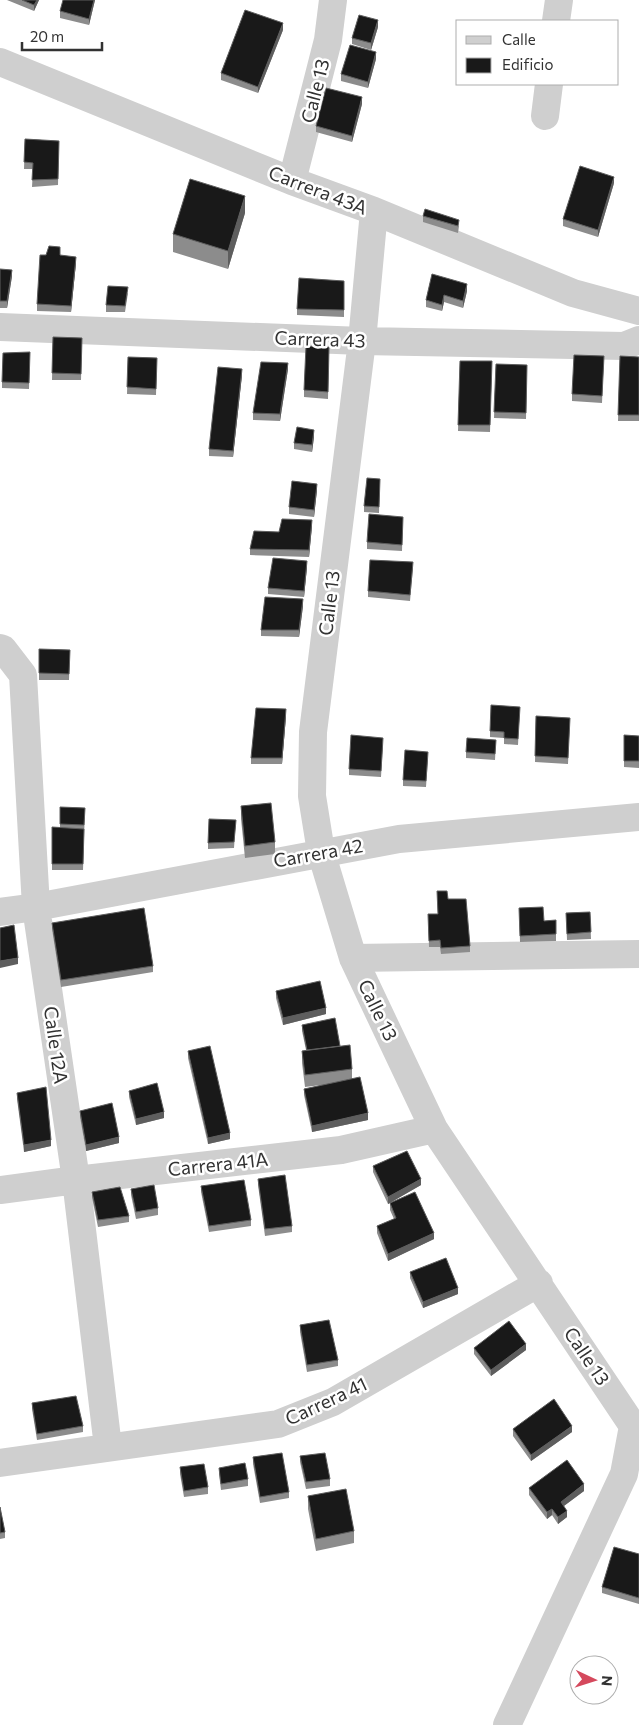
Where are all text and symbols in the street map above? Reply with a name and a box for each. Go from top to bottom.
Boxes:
scale bar [22,20,102,52]
legend [456,20,619,85]
text: 20 m [30,27,64,45]
text: Calle [502,30,536,48]
text: Edificio [502,55,553,73]
street label: Calle 13 [295,56,334,125]
street label: Carrera 43A [266,160,371,219]
street label: Carrera 43 [274,325,366,352]
street label: Calle 13 [313,569,344,637]
street label: Carrera 42 [271,833,364,872]
street label: Calle 13 [354,975,403,1044]
street label: Calle 12A [40,1005,73,1085]
street label: Carrera 41A [167,1147,269,1180]
street label: Calle 13 [560,1322,615,1389]
street label: Carrera 41 [281,1372,370,1430]
north arrow [569,1655,619,1705]
text: N [599,1675,616,1687]

